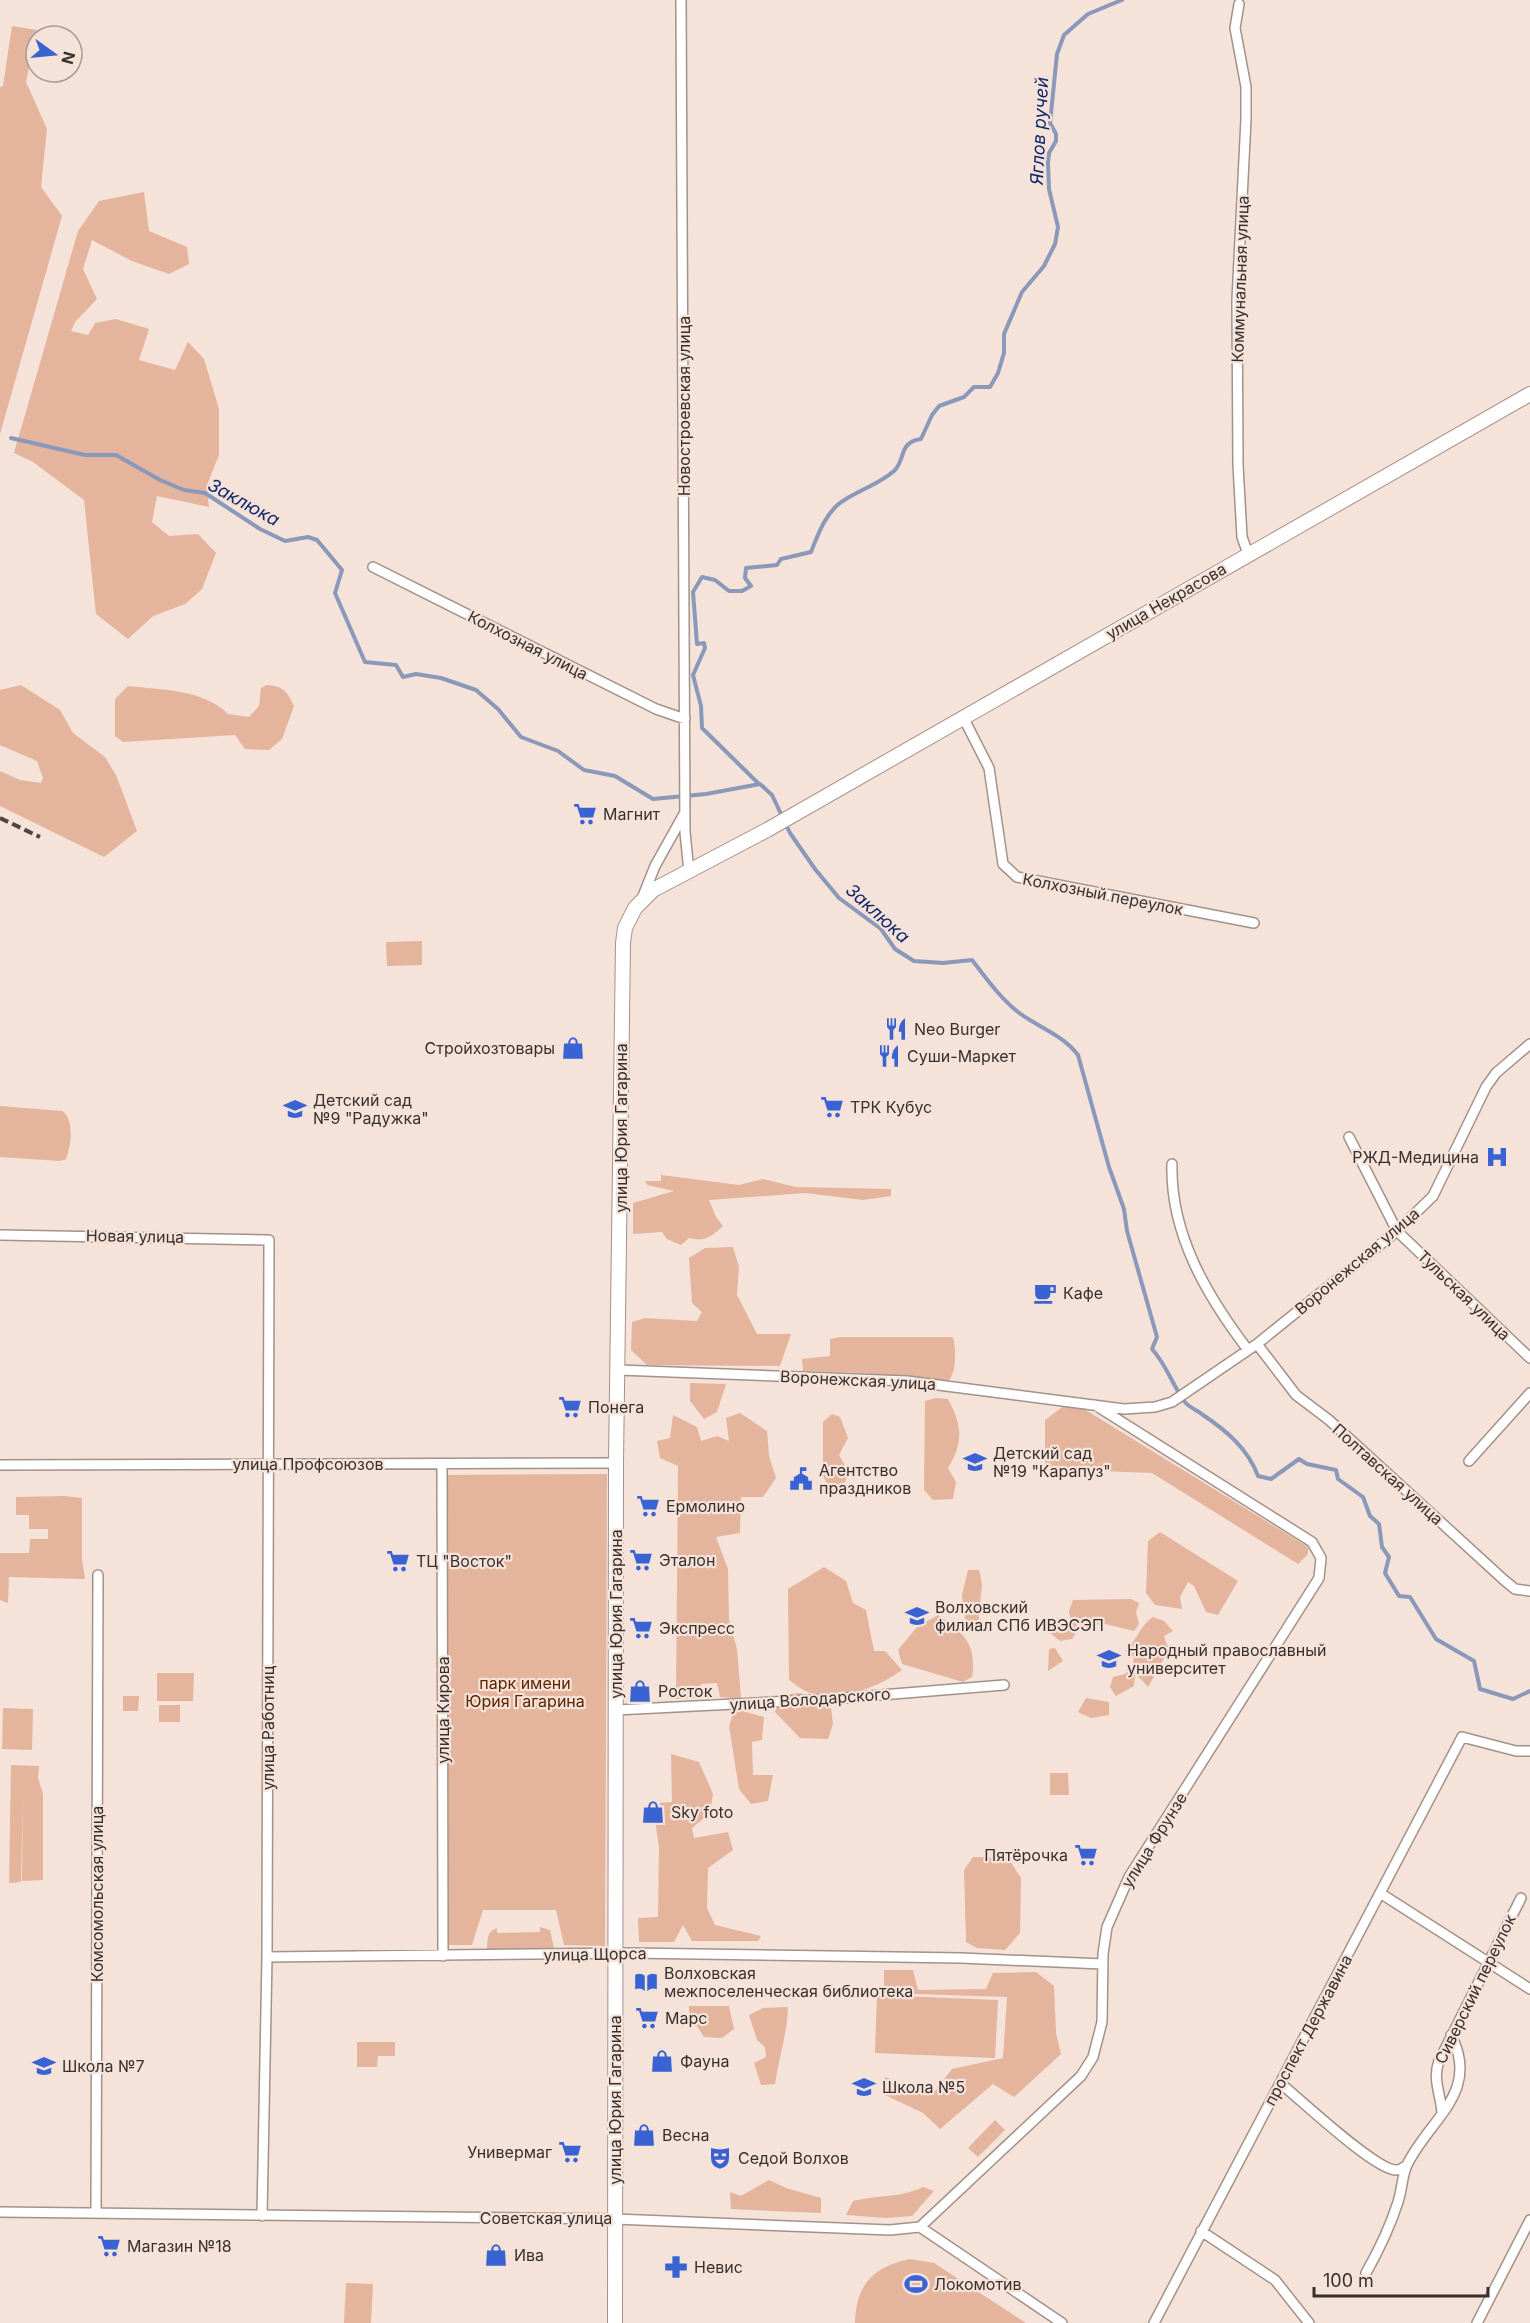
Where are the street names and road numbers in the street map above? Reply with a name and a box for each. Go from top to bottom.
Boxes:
street label: Коммунальная улица [1227,195,1253,363]
street label: Новостроевская улица [674,316,694,496]
street label: улица Некрасова [1102,558,1230,644]
street label: Колхозная улица [465,606,591,684]
street label: Колхозный переулок [1021,869,1185,919]
street label: улица Юрия Гагарина [611,1043,631,1213]
street label: Воронежская улица [1291,1203,1423,1319]
street label: Новая улица [86,1225,184,1247]
street label: Тульская улица [1413,1246,1515,1344]
street label: Воронежская улица [780,1366,936,1394]
street label: Полтавская улица [1329,1419,1447,1529]
street label: улица Профсоюзов [232,1454,384,1474]
street label: улица Юрия Гагарина [606,1529,626,1699]
street label: улица Кирова [433,1656,453,1764]
street label: улица Работниц [258,1665,278,1790]
street label: улица Володарского [729,1683,891,1715]
street label: улица Фрунзе [1117,1789,1191,1891]
street label: Комсомольская улица [87,1806,107,1982]
street label: Сиверский переулок [1430,1911,1520,2067]
street label: улица Щорса [543,1943,647,1965]
street label: проспект Державина [1260,1951,1356,2109]
street label: улица Юрия Гагарина [605,2015,625,2185]
street label: Советская улица [480,2208,612,2228]

